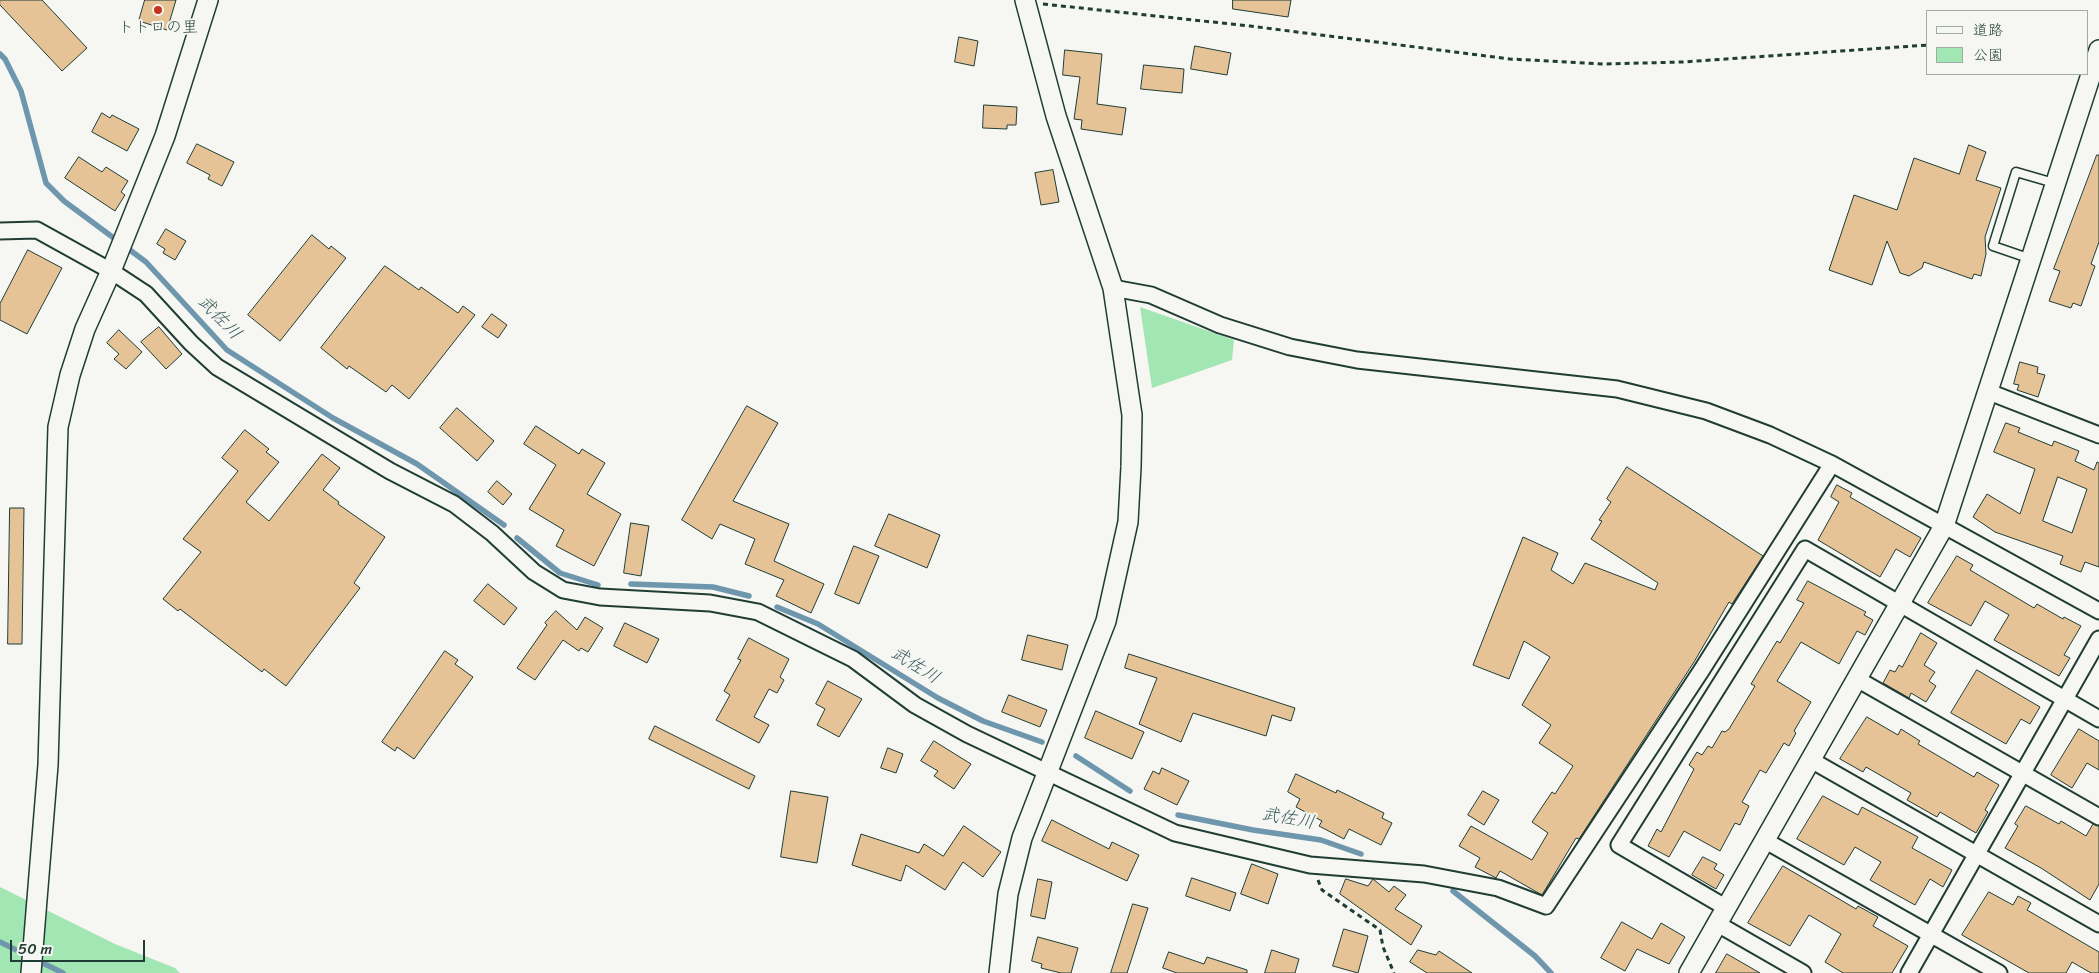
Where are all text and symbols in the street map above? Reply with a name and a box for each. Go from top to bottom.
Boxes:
marker: トトロの里 [152,4,164,16]
legend [1926,10,2089,75]
text: 道路 [1973,17,2003,43]
place label: トトロの里 [118,18,198,38]
text: 公園 [1973,42,2003,68]
water label: 武佐川 [192,291,246,345]
water label: 武佐川 [886,643,944,689]
water label: 武佐川 [1260,804,1316,834]
scale bar [12,930,148,962]
text: 50 m [18,936,52,962]

